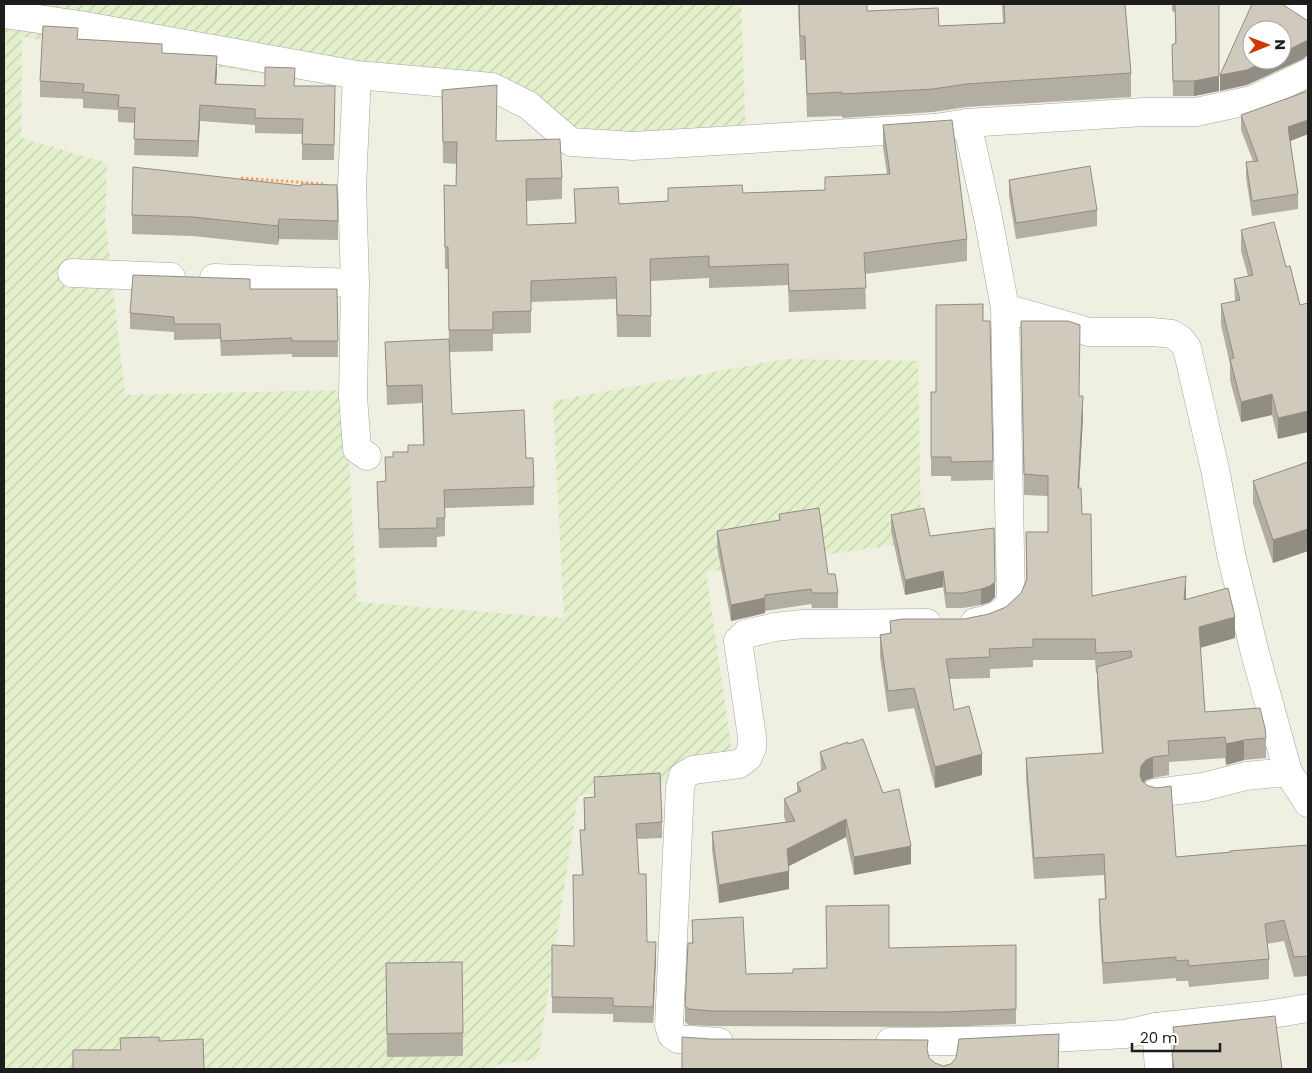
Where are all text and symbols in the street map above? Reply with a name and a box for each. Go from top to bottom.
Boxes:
north arrow [1242,20,1292,70]
text: N [1270,39,1290,50]
scale bar [1132,1020,1220,1052]
text: 20 m [1140,1027,1178,1048]

